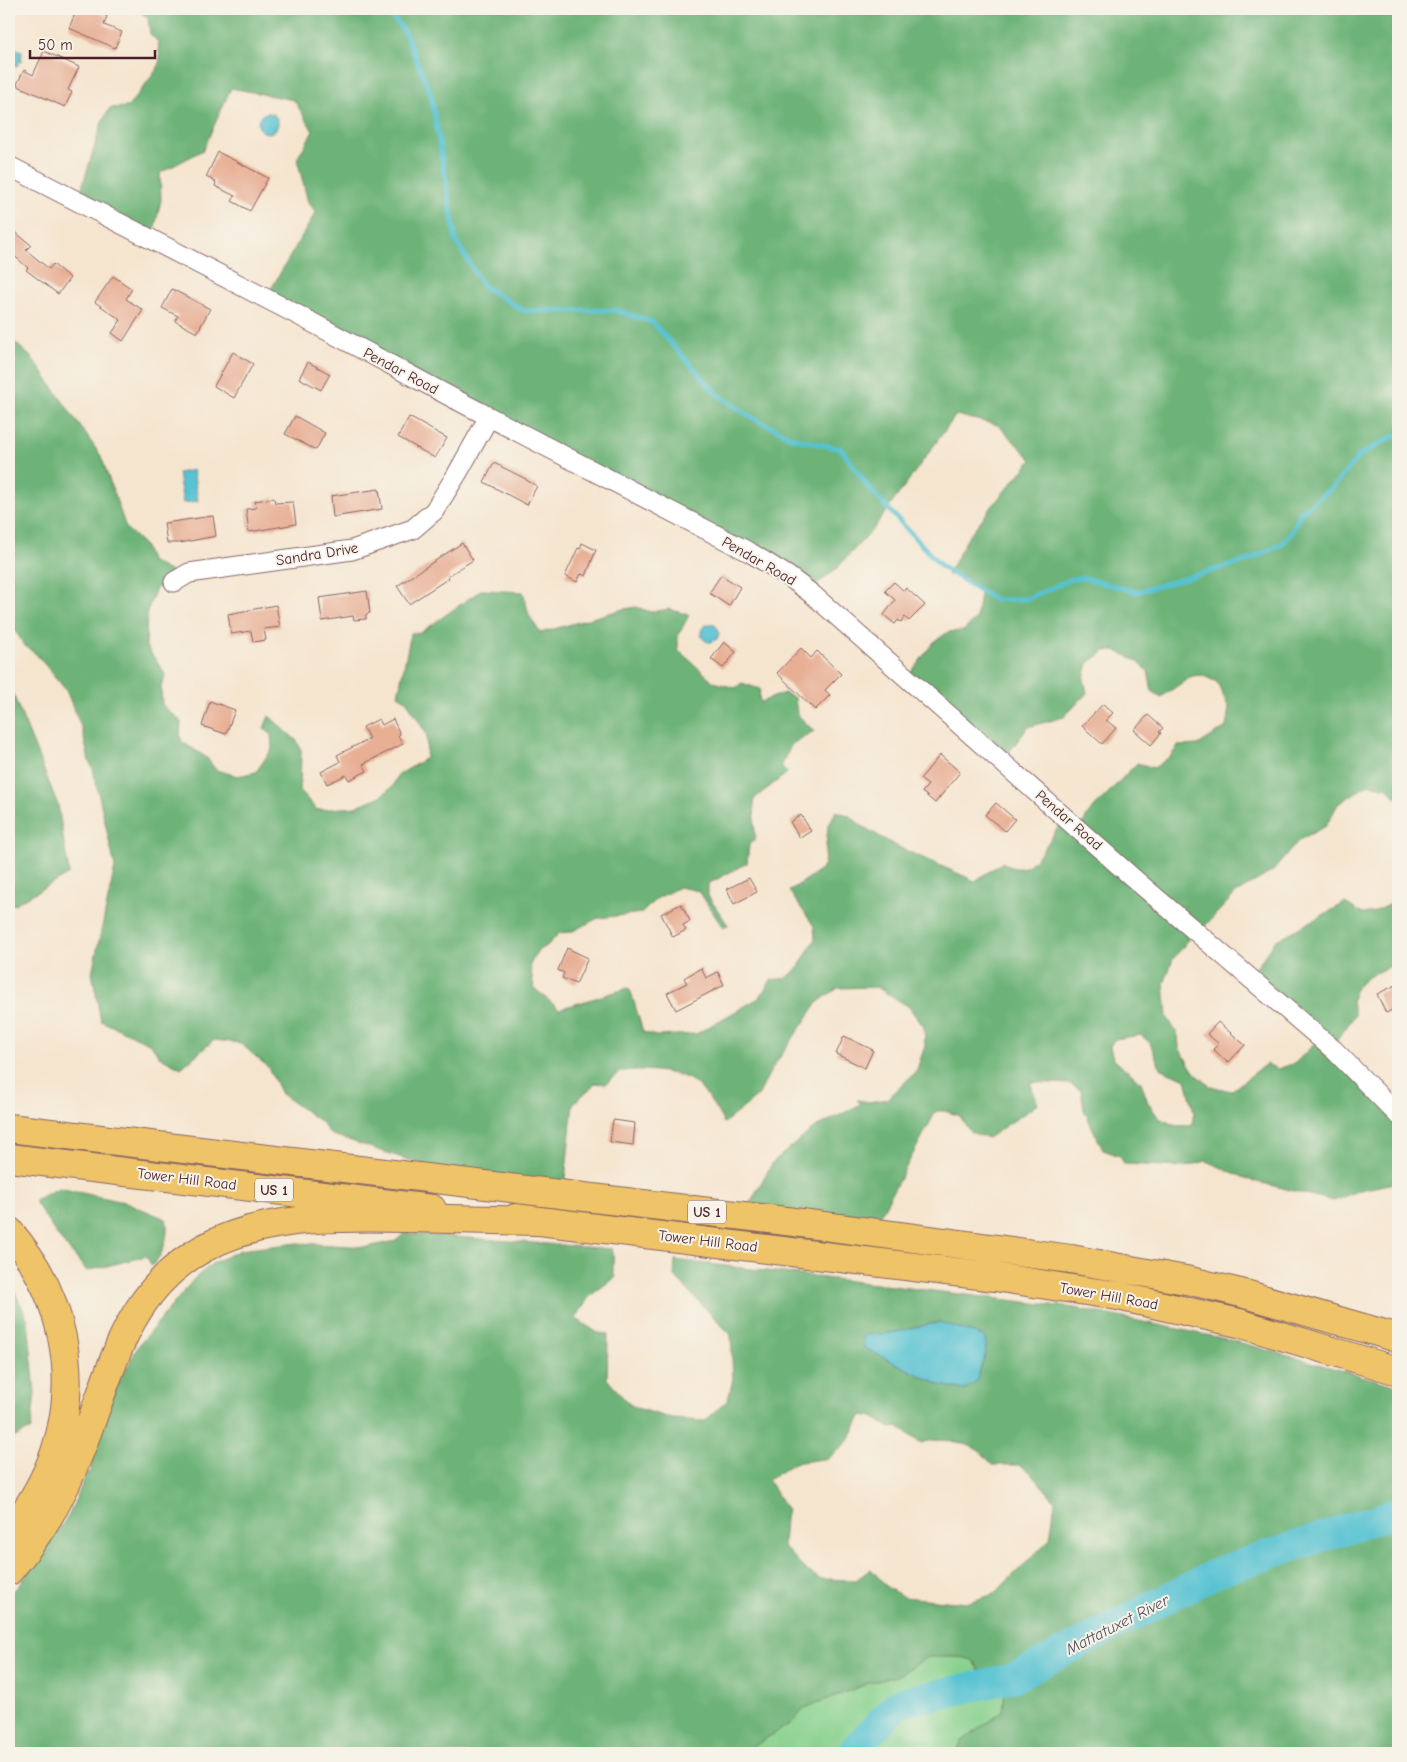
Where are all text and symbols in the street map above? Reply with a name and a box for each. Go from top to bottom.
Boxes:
scale bar [30,28,155,60]
text: 50 m [38,36,73,54]
street label: Pendar Road [360,344,442,398]
street label: Pendar Road [719,533,799,589]
street label: Sandra Drive [275,539,360,569]
street label: Pendar Road [1032,786,1106,854]
street label: Tower Hill Road [136,1164,238,1194]
road number: US 1 [255,1178,293,1202]
road number: US 1 [688,1200,726,1224]
street label: Tower Hill Road [657,1226,759,1256]
street label: Tower Hill Road [1058,1278,1160,1314]
water label: Mattatuxet River [1062,1591,1173,1659]

